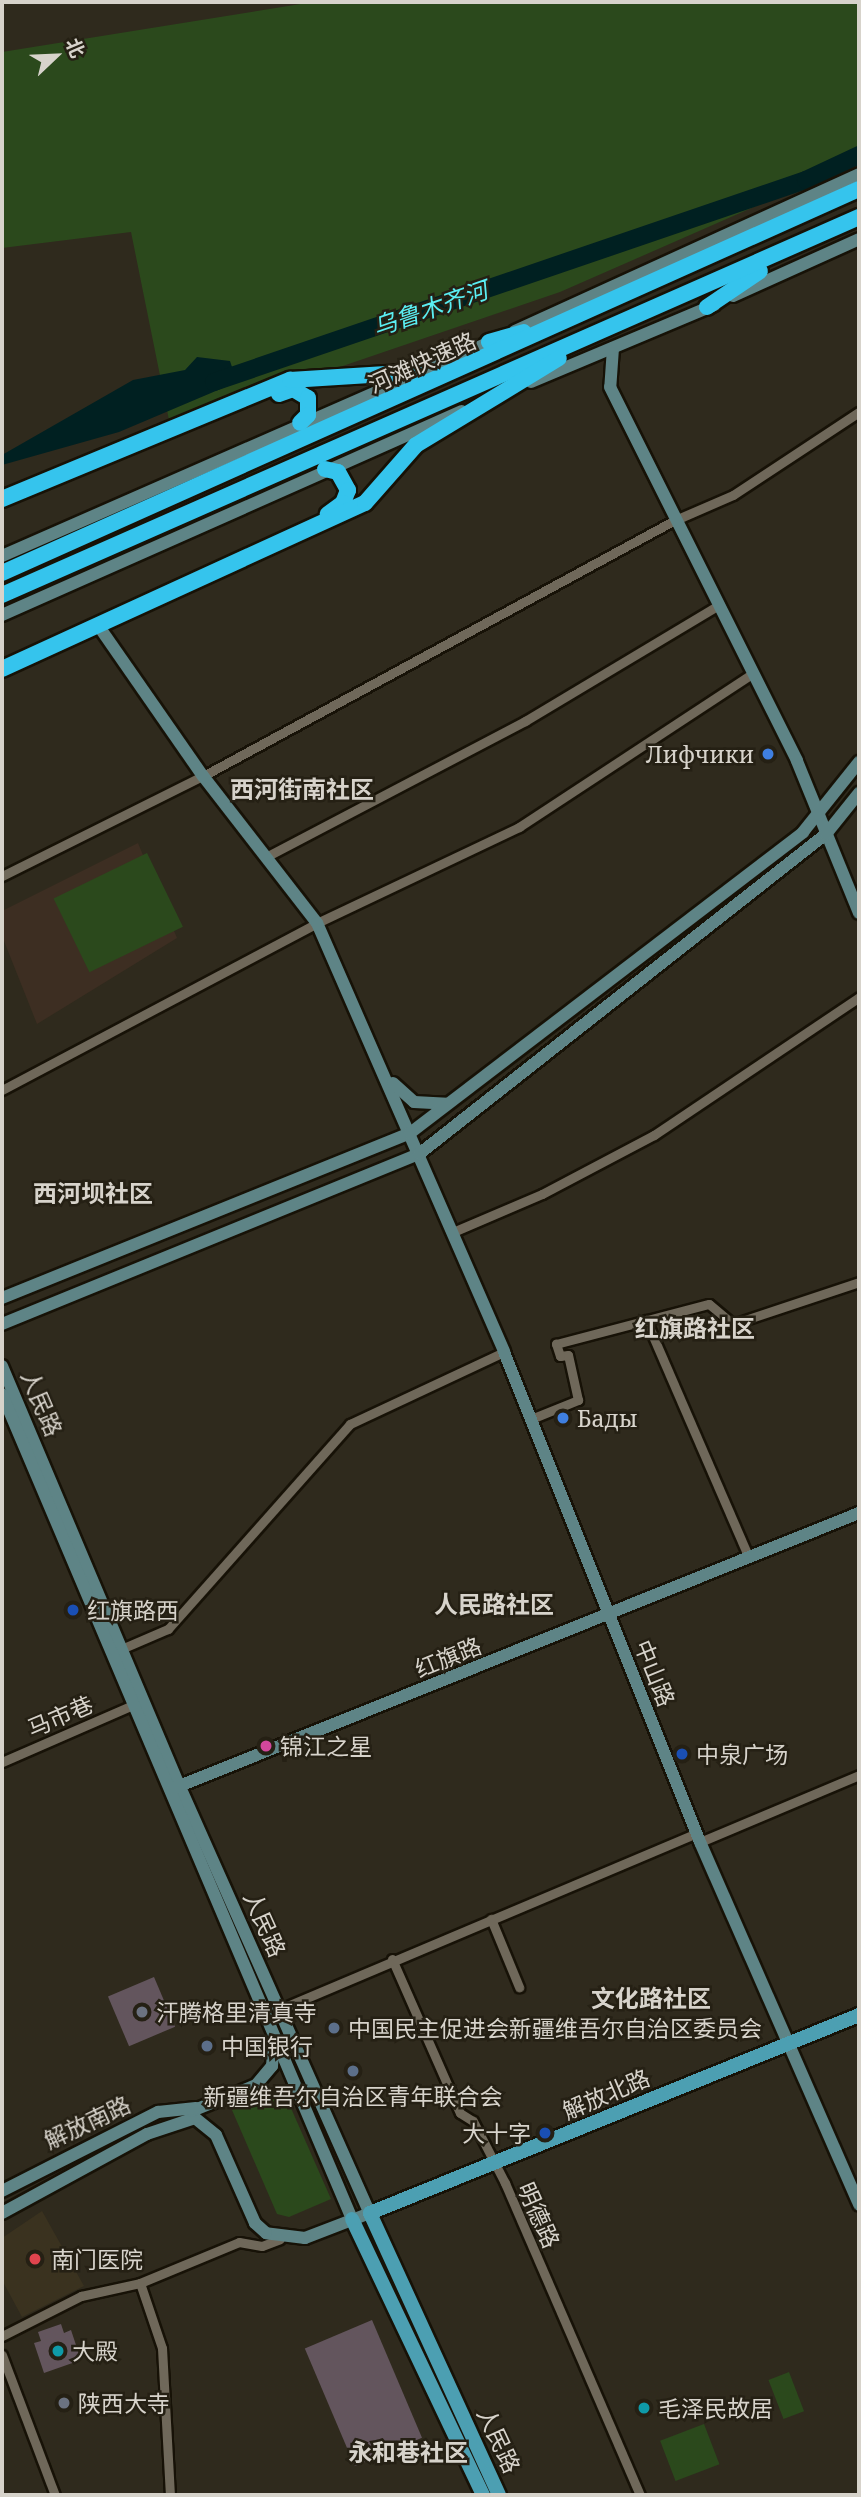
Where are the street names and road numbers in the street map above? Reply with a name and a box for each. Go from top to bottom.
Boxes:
street label: 河滩快速路 [364,326,480,398]
street label: 人民路 [16,1366,68,1440]
street label: 红旗路 [411,1631,485,1683]
street label: 中山路 [629,1636,681,1710]
street label: 马市巷 [23,1690,97,1742]
street label: 人民路 [238,1887,292,1961]
street label: 解放北路 [558,2063,654,2125]
street label: 解放南路 [39,2090,135,2154]
street label: 明德路 [512,2178,566,2252]
street label: 人民路 [472,2403,526,2477]

